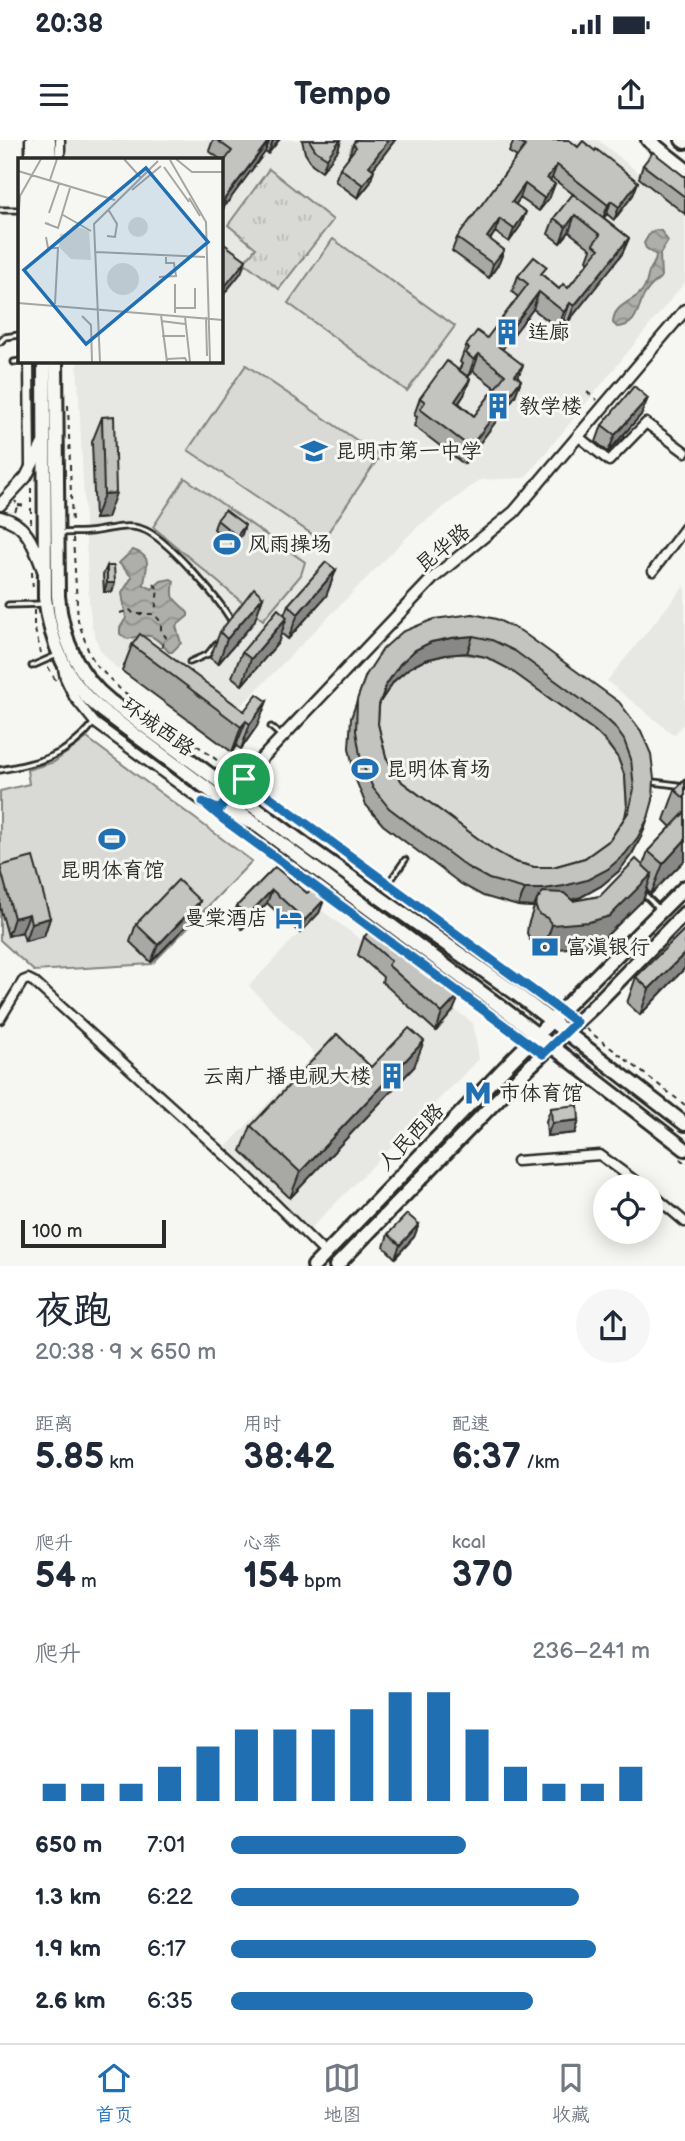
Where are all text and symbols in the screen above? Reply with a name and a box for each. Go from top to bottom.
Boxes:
text: 20:38 [35,9,103,40]
text: Tempo [294,75,391,114]
icon: menu [35,76,73,114]
icon: share [612,76,650,114]
inset map [18,158,222,362]
building icon: 连廊 [492,317,522,347]
place label: 连廊 [528,320,570,345]
building icon: 教学楼 [483,391,513,421]
place label: 教学楼 [519,394,582,419]
school or university icon: 昆明市第一中学 [299,436,329,466]
place label: 昆明市第一中学 [335,439,482,464]
street label: 昆华路 [411,518,475,578]
sports icon: 风雨操场 [212,529,242,559]
place label: 风雨操场 [248,532,332,557]
street label: 环城西路 [117,692,199,762]
pin [214,749,274,809]
sports icon: 昆明体育场 [350,754,380,784]
place label: 昆明体育场 [386,757,491,782]
icon: arrive [225,760,263,798]
sports icon: 昆明体育馆 [97,824,127,854]
place label: 昆明体育馆 [60,858,165,883]
hotel icon: 曼棠酒店 [274,903,304,933]
place label: 曼棠酒店 [184,906,268,931]
bank icon: 富滇银行 [530,932,560,962]
place label: 富滇银行 [566,935,650,960]
building icon: 云南广播电视大楼 [377,1061,407,1091]
place label: 云南广播电视大楼 [203,1064,371,1089]
metro station icon: 市体育馆 [463,1078,493,1108]
place label: 市体育馆 [499,1081,583,1106]
street label: 人民西路 [373,1098,449,1176]
map controls [593,1174,663,1244]
button: locate [593,1174,663,1244]
scale bar [21,1217,166,1249]
text: 100 m [32,1220,83,1243]
text: 夜跑 [35,1289,111,1334]
button: share [576,1289,650,1363]
text: 20:38 · 9 × 650 m [35,1338,216,1366]
text: 距离 [35,1413,73,1436]
text: 用时 [243,1413,281,1436]
text: 配速 [452,1413,490,1436]
text: 5.85 [35,1436,104,1479]
text: 38:42 [243,1436,335,1479]
text: 6:37 [452,1436,521,1479]
text: km [104,1451,134,1474]
text: /km [521,1451,560,1474]
text: kcal [452,1531,486,1554]
text: 爬升 [35,1532,73,1555]
text: 心率 [243,1532,281,1555]
text: 370 [452,1554,513,1597]
text: 54 [35,1555,76,1598]
text: 154 [243,1555,299,1598]
text: m [76,1570,97,1593]
text: bpm [299,1570,341,1593]
text: 236–241 m [532,1637,650,1665]
text: 爬升 [35,1640,81,1668]
text: 650 m [35,1831,102,1859]
text: 7:01 [147,1831,185,1859]
text: 1.3 km [35,1883,101,1911]
text: 6:22 [147,1883,193,1911]
text: 1.9 km [35,1935,101,1963]
text: 6:17 [147,1935,186,1963]
text: 2.6 km [35,1987,106,2015]
text: 6:35 [147,1987,193,2015]
tab: 首页 [95,2059,133,2127]
tab: 地图 [323,2059,362,2127]
tab: 收藏 [552,2059,590,2127]

